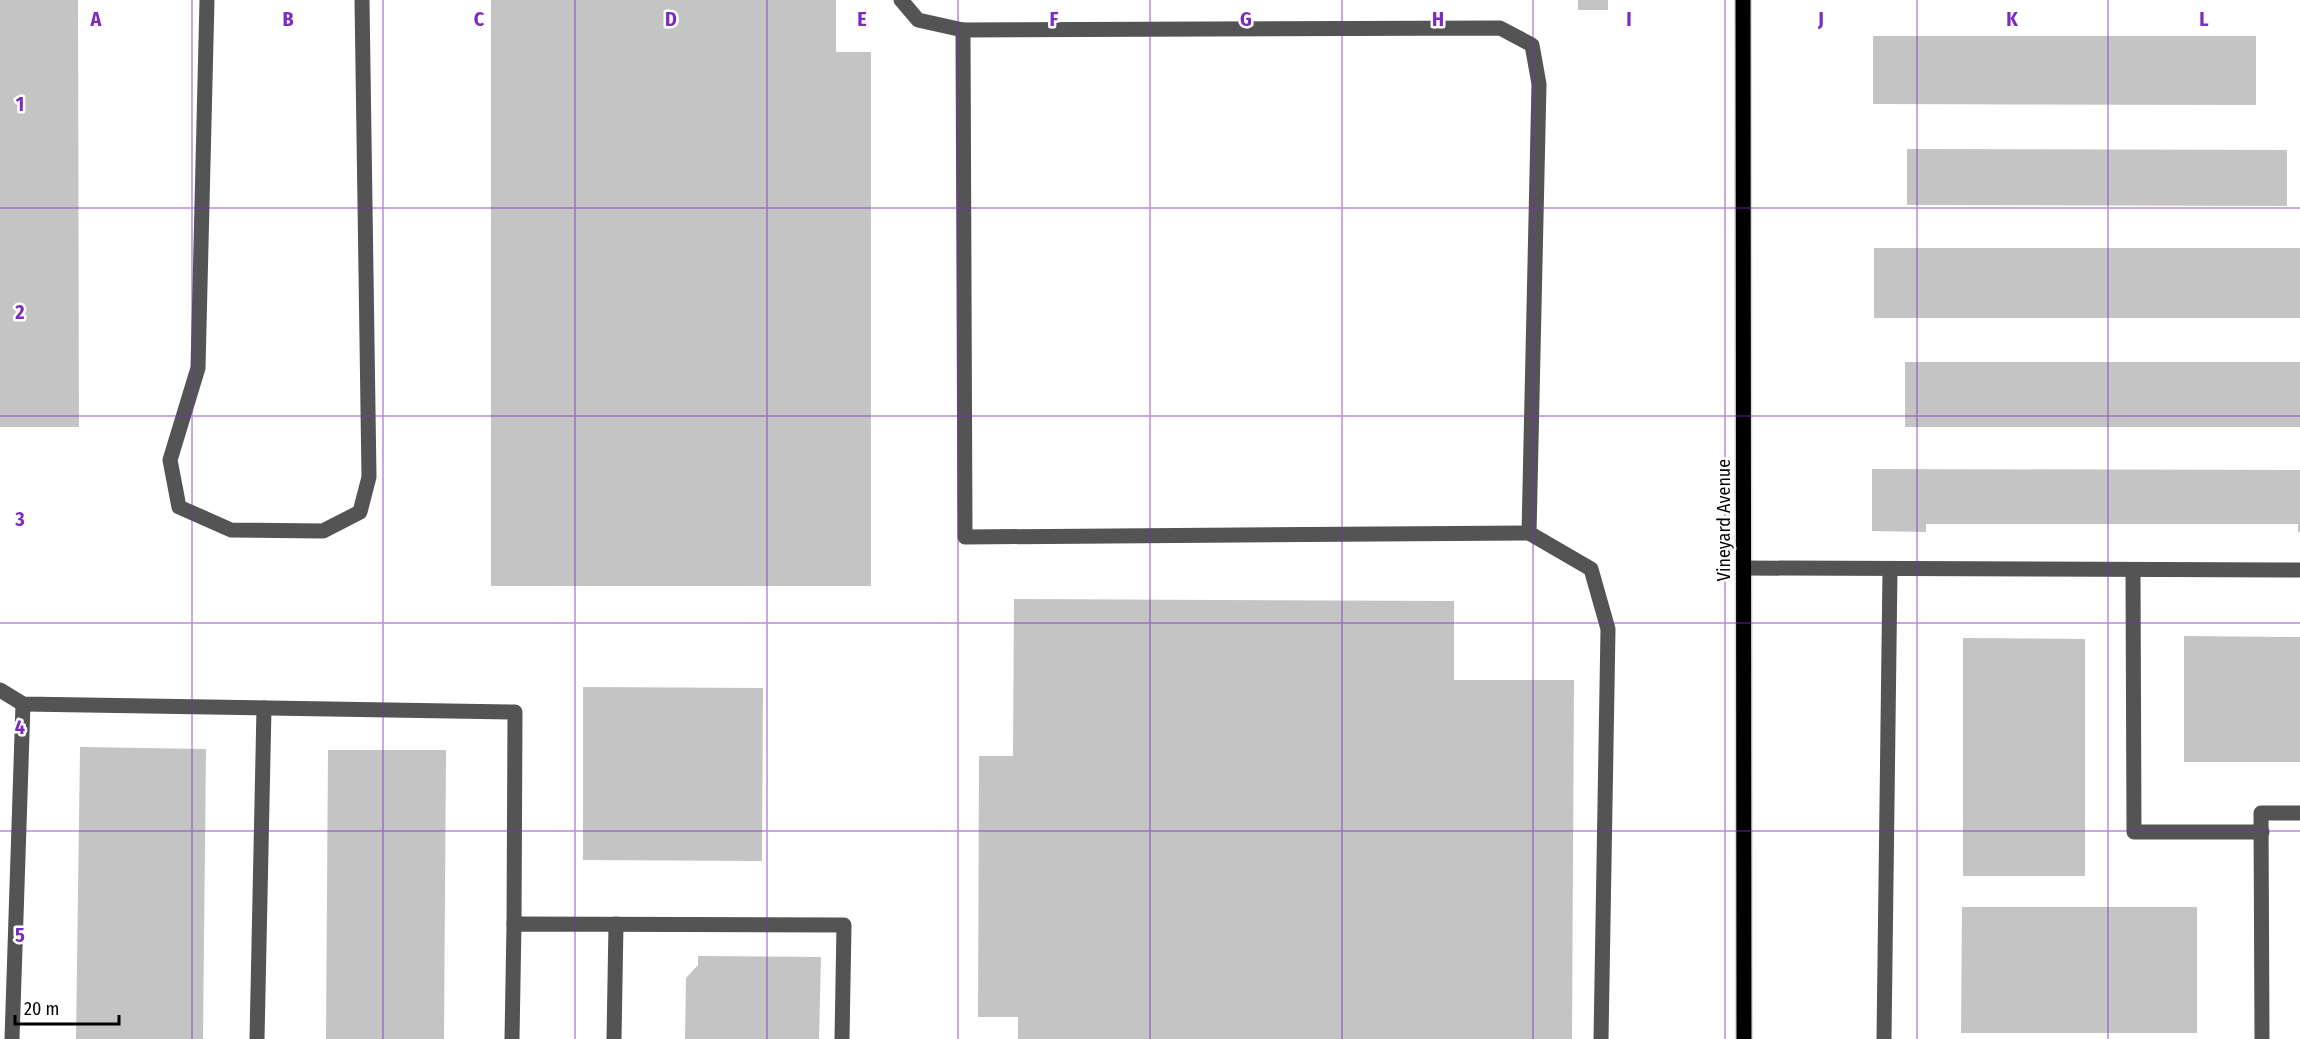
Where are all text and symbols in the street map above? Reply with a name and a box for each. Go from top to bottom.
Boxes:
text: A [90,7,103,31]
text: B [282,7,294,31]
text: C [474,7,485,31]
text: D [665,7,677,31]
text: E [857,7,867,31]
text: F [1050,7,1059,31]
text: G [1240,7,1252,31]
text: H [1432,7,1444,31]
text: I [1626,7,1632,31]
text: J [1817,7,1824,31]
text: K [2006,7,2018,31]
text: L [2199,7,2209,31]
text: 1 [16,92,24,116]
text: 2 [14,300,25,324]
street label: Vineyard Avenue [1713,459,1735,581]
text: 3 [14,507,25,531]
text: 4 [15,715,25,739]
text: 5 [15,923,25,947]
scale bar [15,988,118,1026]
text: 20 m [24,998,59,1020]

